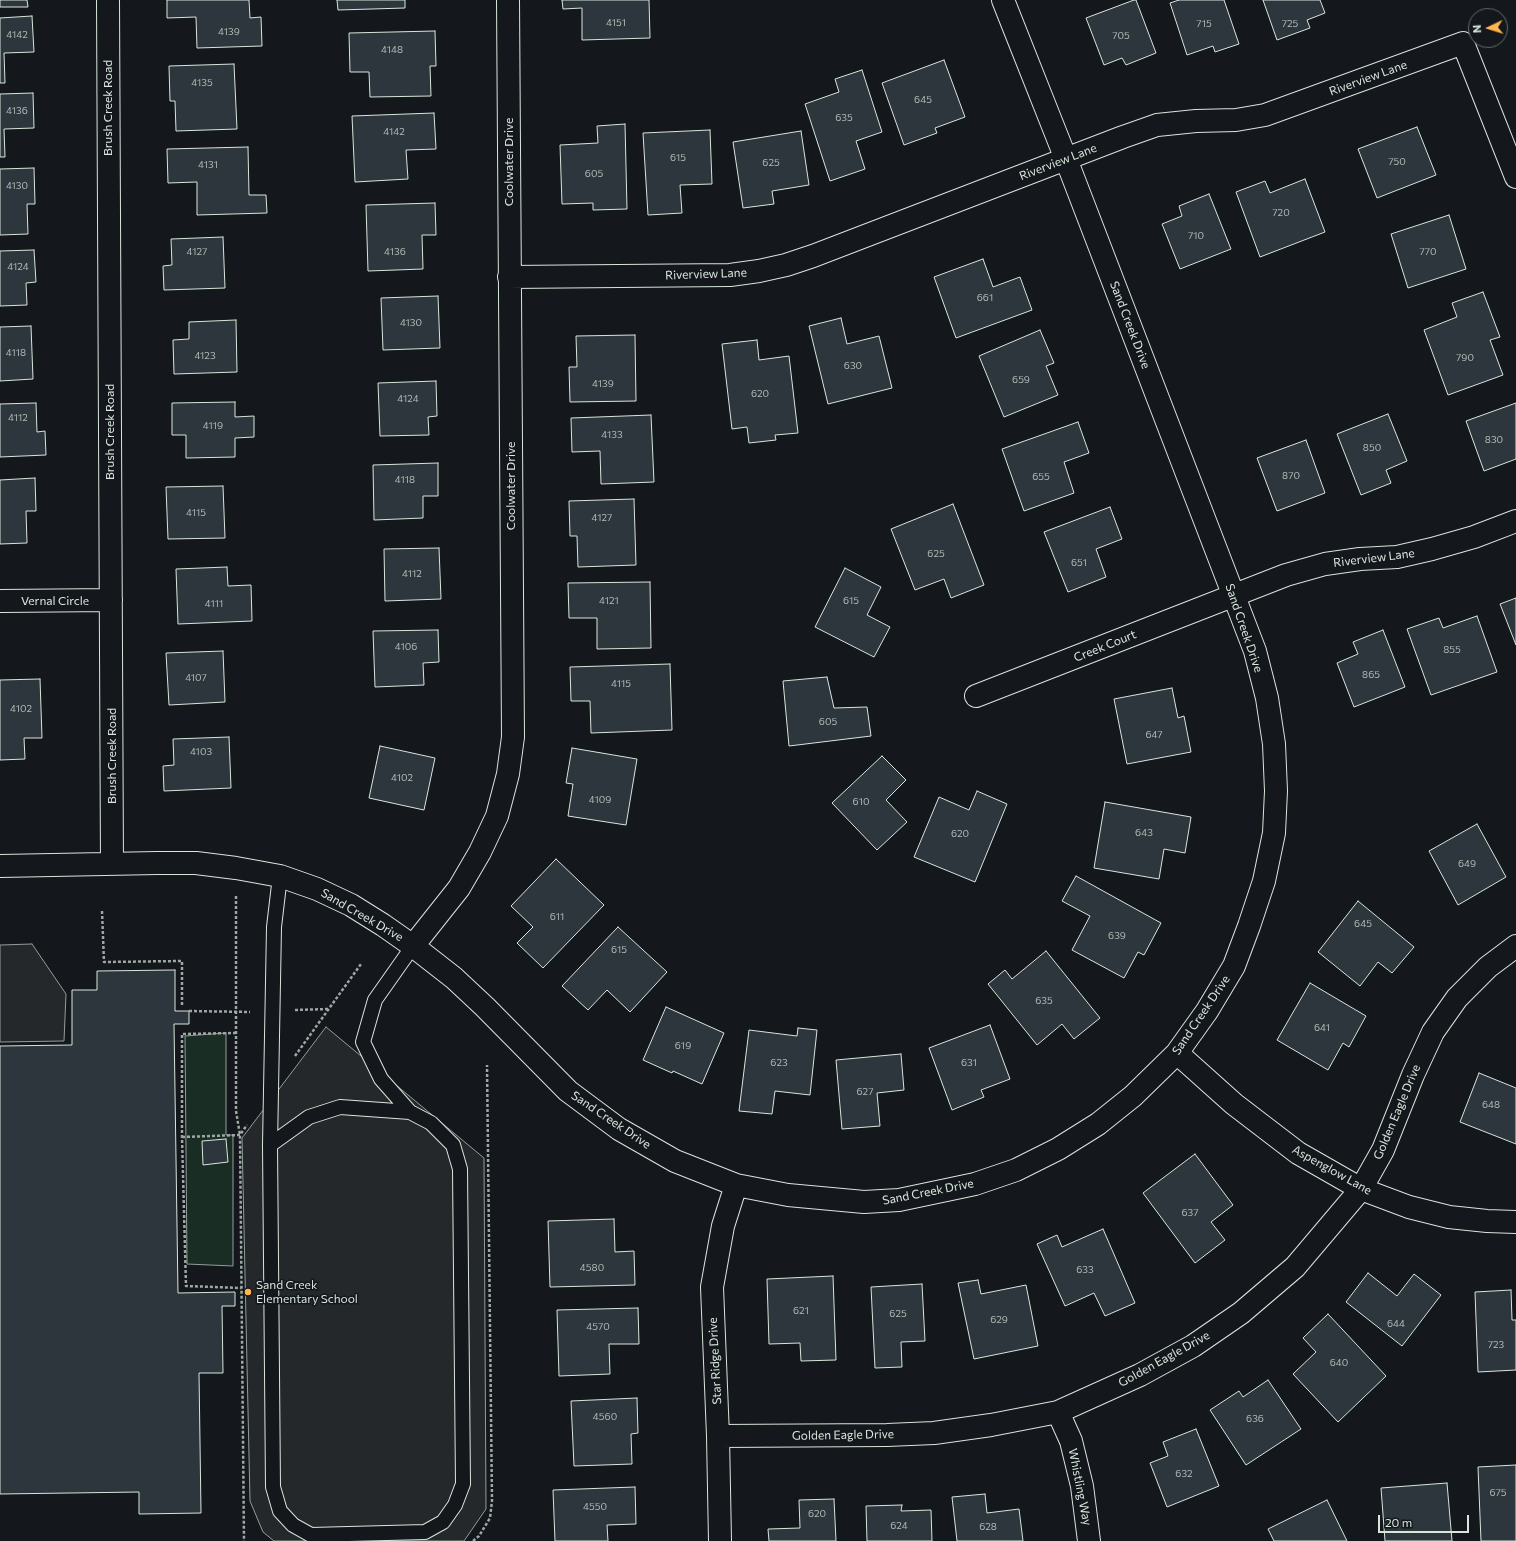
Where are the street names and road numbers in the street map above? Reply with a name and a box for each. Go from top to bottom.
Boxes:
street label: Riverview Lane [1327,57,1409,99]
street label: Brush Creek Road [101,60,115,156]
street label: Coolwater Drive [502,118,516,206]
street label: Riverview Lane [1017,141,1099,183]
street label: Riverview Lane [665,265,747,283]
street label: Sand Creek Drive [1107,279,1153,371]
street label: Brush Creek Road [103,384,117,480]
street label: Coolwater Drive [504,442,518,530]
street label: Riverview Lane [1332,546,1416,570]
street label: Sand Creek Drive [1222,582,1266,674]
street label: Vernal Circle [21,594,89,608]
street label: Creek Court [1072,627,1138,665]
street label: Brush Creek Road [105,708,119,804]
street label: Sand Creek Drive [318,886,406,944]
street label: Sand Creek Drive [1169,973,1233,1057]
street label: Golden Eagle Drive [1370,1062,1424,1162]
street label: Sand Creek Drive [569,1088,653,1152]
street label: Aspenglow Lane [1290,1142,1374,1198]
street label: Sand Creek Drive [881,1176,975,1208]
street label: Star Ridge Drive [706,1317,724,1405]
street label: Golden Eagle Drive [1116,1328,1212,1390]
street label: Golden Eagle Drive [792,1427,894,1443]
street label: Whistling Way [1065,1447,1095,1527]

